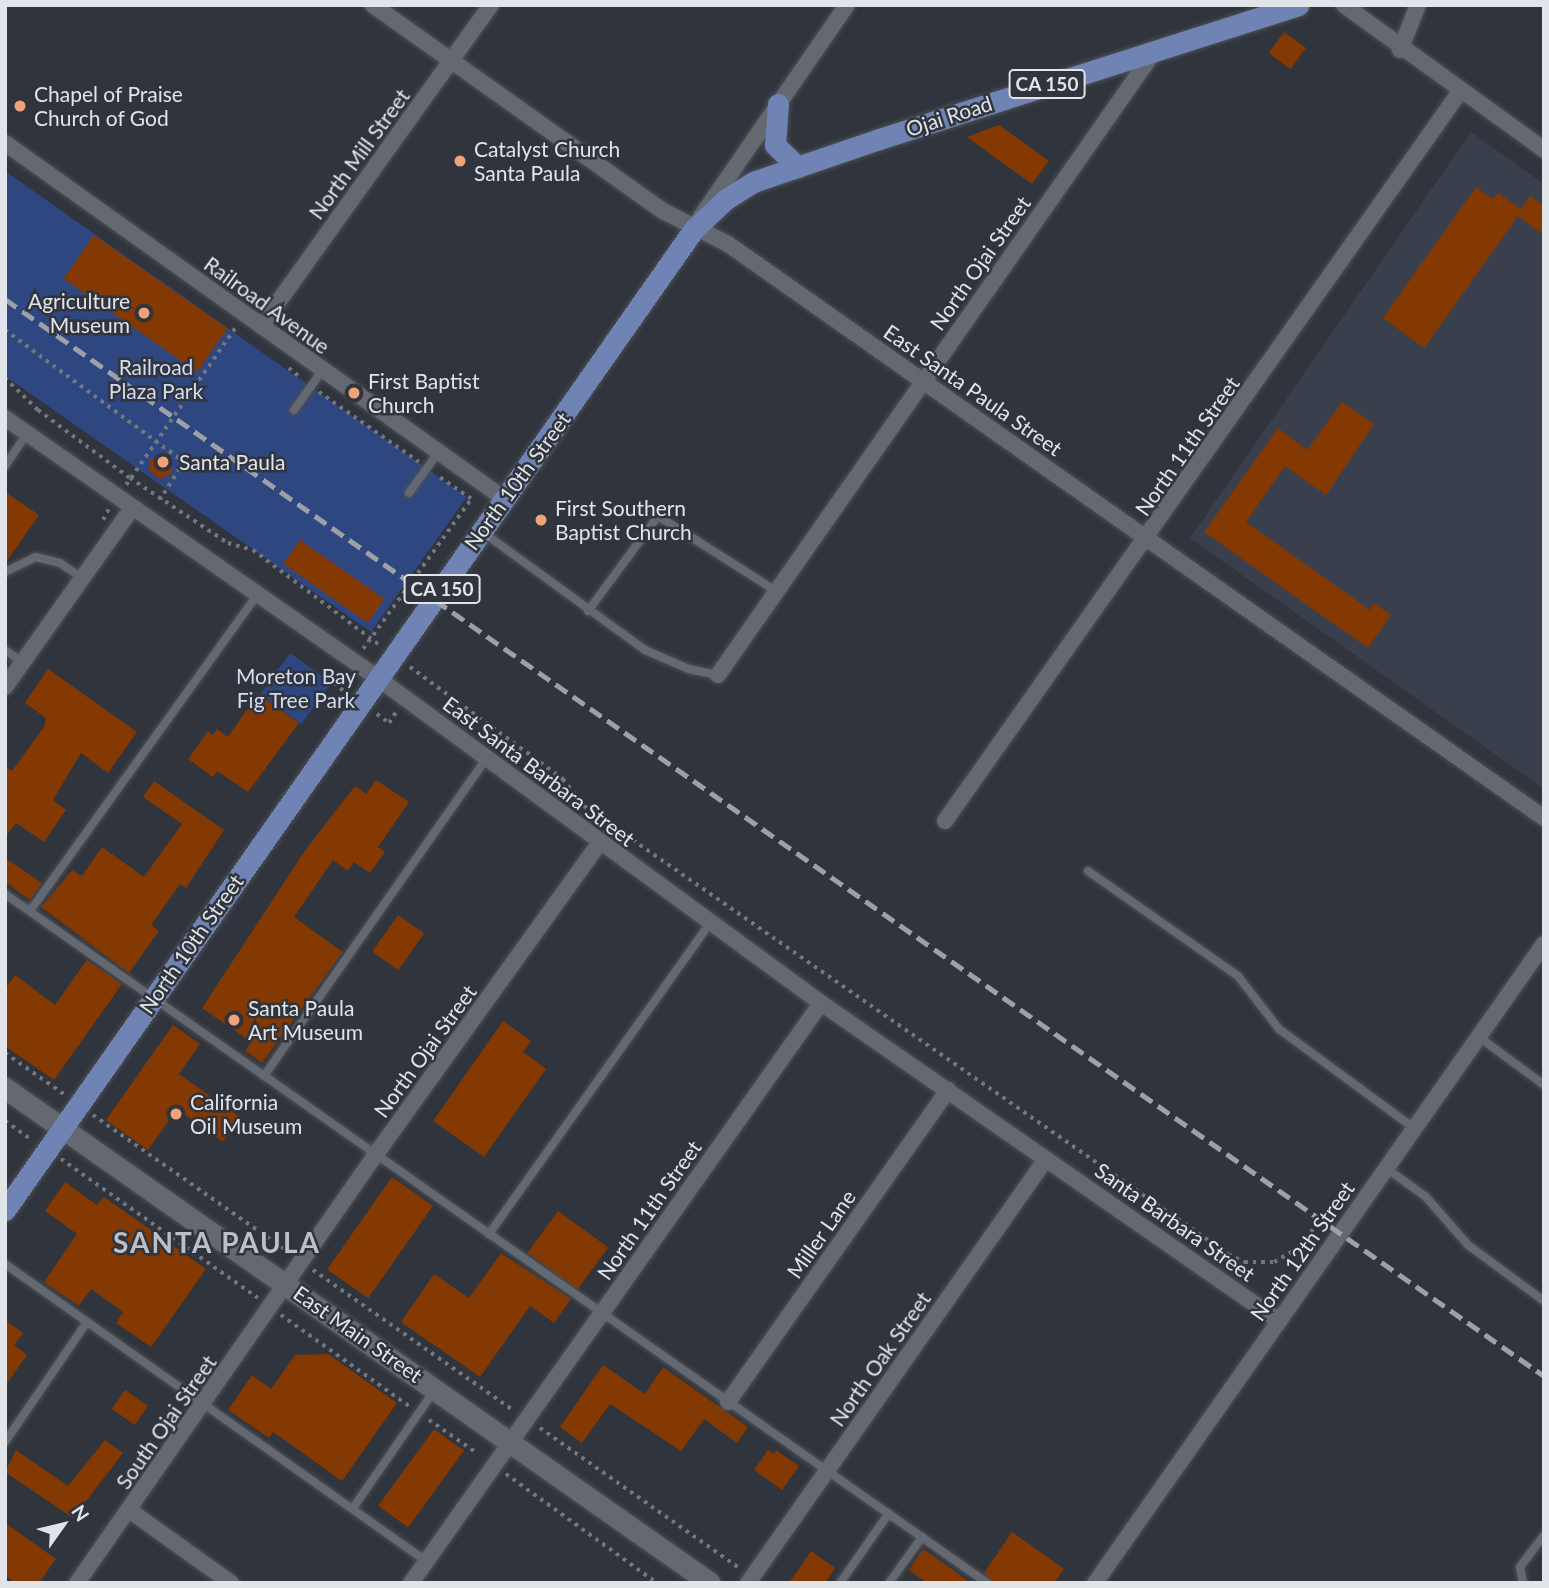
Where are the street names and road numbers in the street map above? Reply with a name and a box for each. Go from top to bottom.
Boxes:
road number: CA 150 [1007,68,1087,100]
street label: North Mill Street [303,84,415,224]
street label: Ojai Road [903,90,995,142]
street label: North Ojai Street [924,191,1036,335]
street label: Railroad Avenue [199,251,335,359]
street label: East Santa Paula Street [879,319,1067,461]
street label: North 11th Street [1130,372,1244,520]
street label: North 10th Street [459,407,575,555]
road number: CA 150 [402,574,482,604]
street label: East Santa Barbara Street [438,691,640,851]
street label: North 10th Street [134,870,248,1018]
street label: North Ojai Street [368,980,482,1122]
street label: North 11th Street [592,1136,706,1284]
street label: Santa Barbara Street [1090,1158,1260,1286]
street label: North 12th Street [1245,1177,1359,1325]
street label: Miller Lane [781,1185,861,1283]
street label: East Main Street [289,1280,427,1388]
street label: North Oak Street [824,1287,936,1431]
street label: South Ojai Street [111,1350,221,1494]

